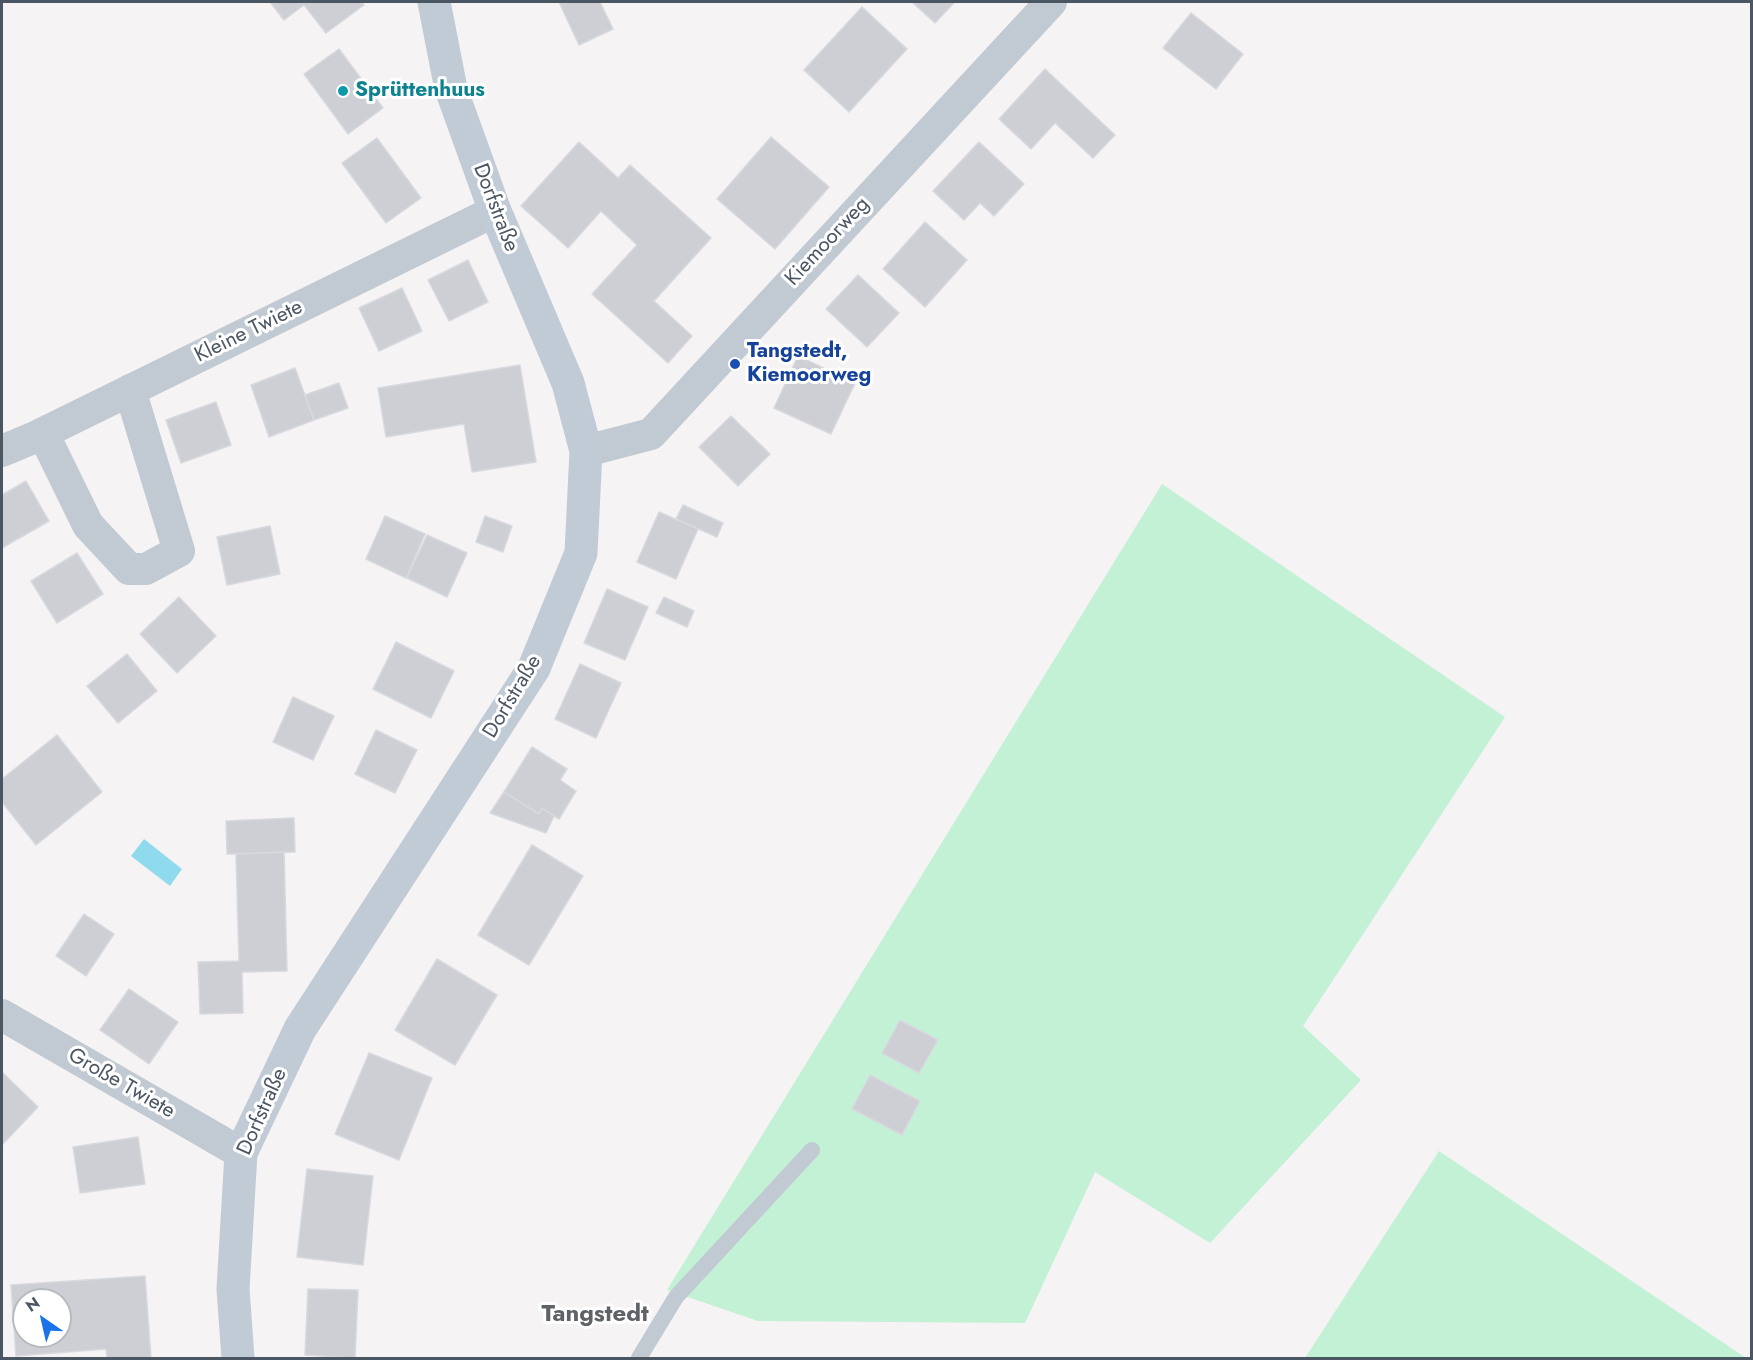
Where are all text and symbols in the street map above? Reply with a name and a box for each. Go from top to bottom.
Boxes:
place label: Sprüttenhuus [355,78,485,104]
marker: Sprüttenhuus [336,84,350,98]
street label: Dorfstraße [467,160,523,256]
street label: Kiemoorweg [781,192,875,292]
street label: Kleine Twiete [191,295,307,369]
place label: Tangstedt, Kiemoorweg [747,339,871,389]
marker: Tangstedt, Kiemoorweg [728,357,742,371]
street label: Dorfstraße [478,651,548,743]
street label: Große Twiete [63,1043,179,1125]
street label: Dorfstraße [233,1065,293,1159]
north arrow [12,1288,72,1348]
text: N [21,1291,44,1317]
district label: Tangstedt [541,1301,649,1329]

